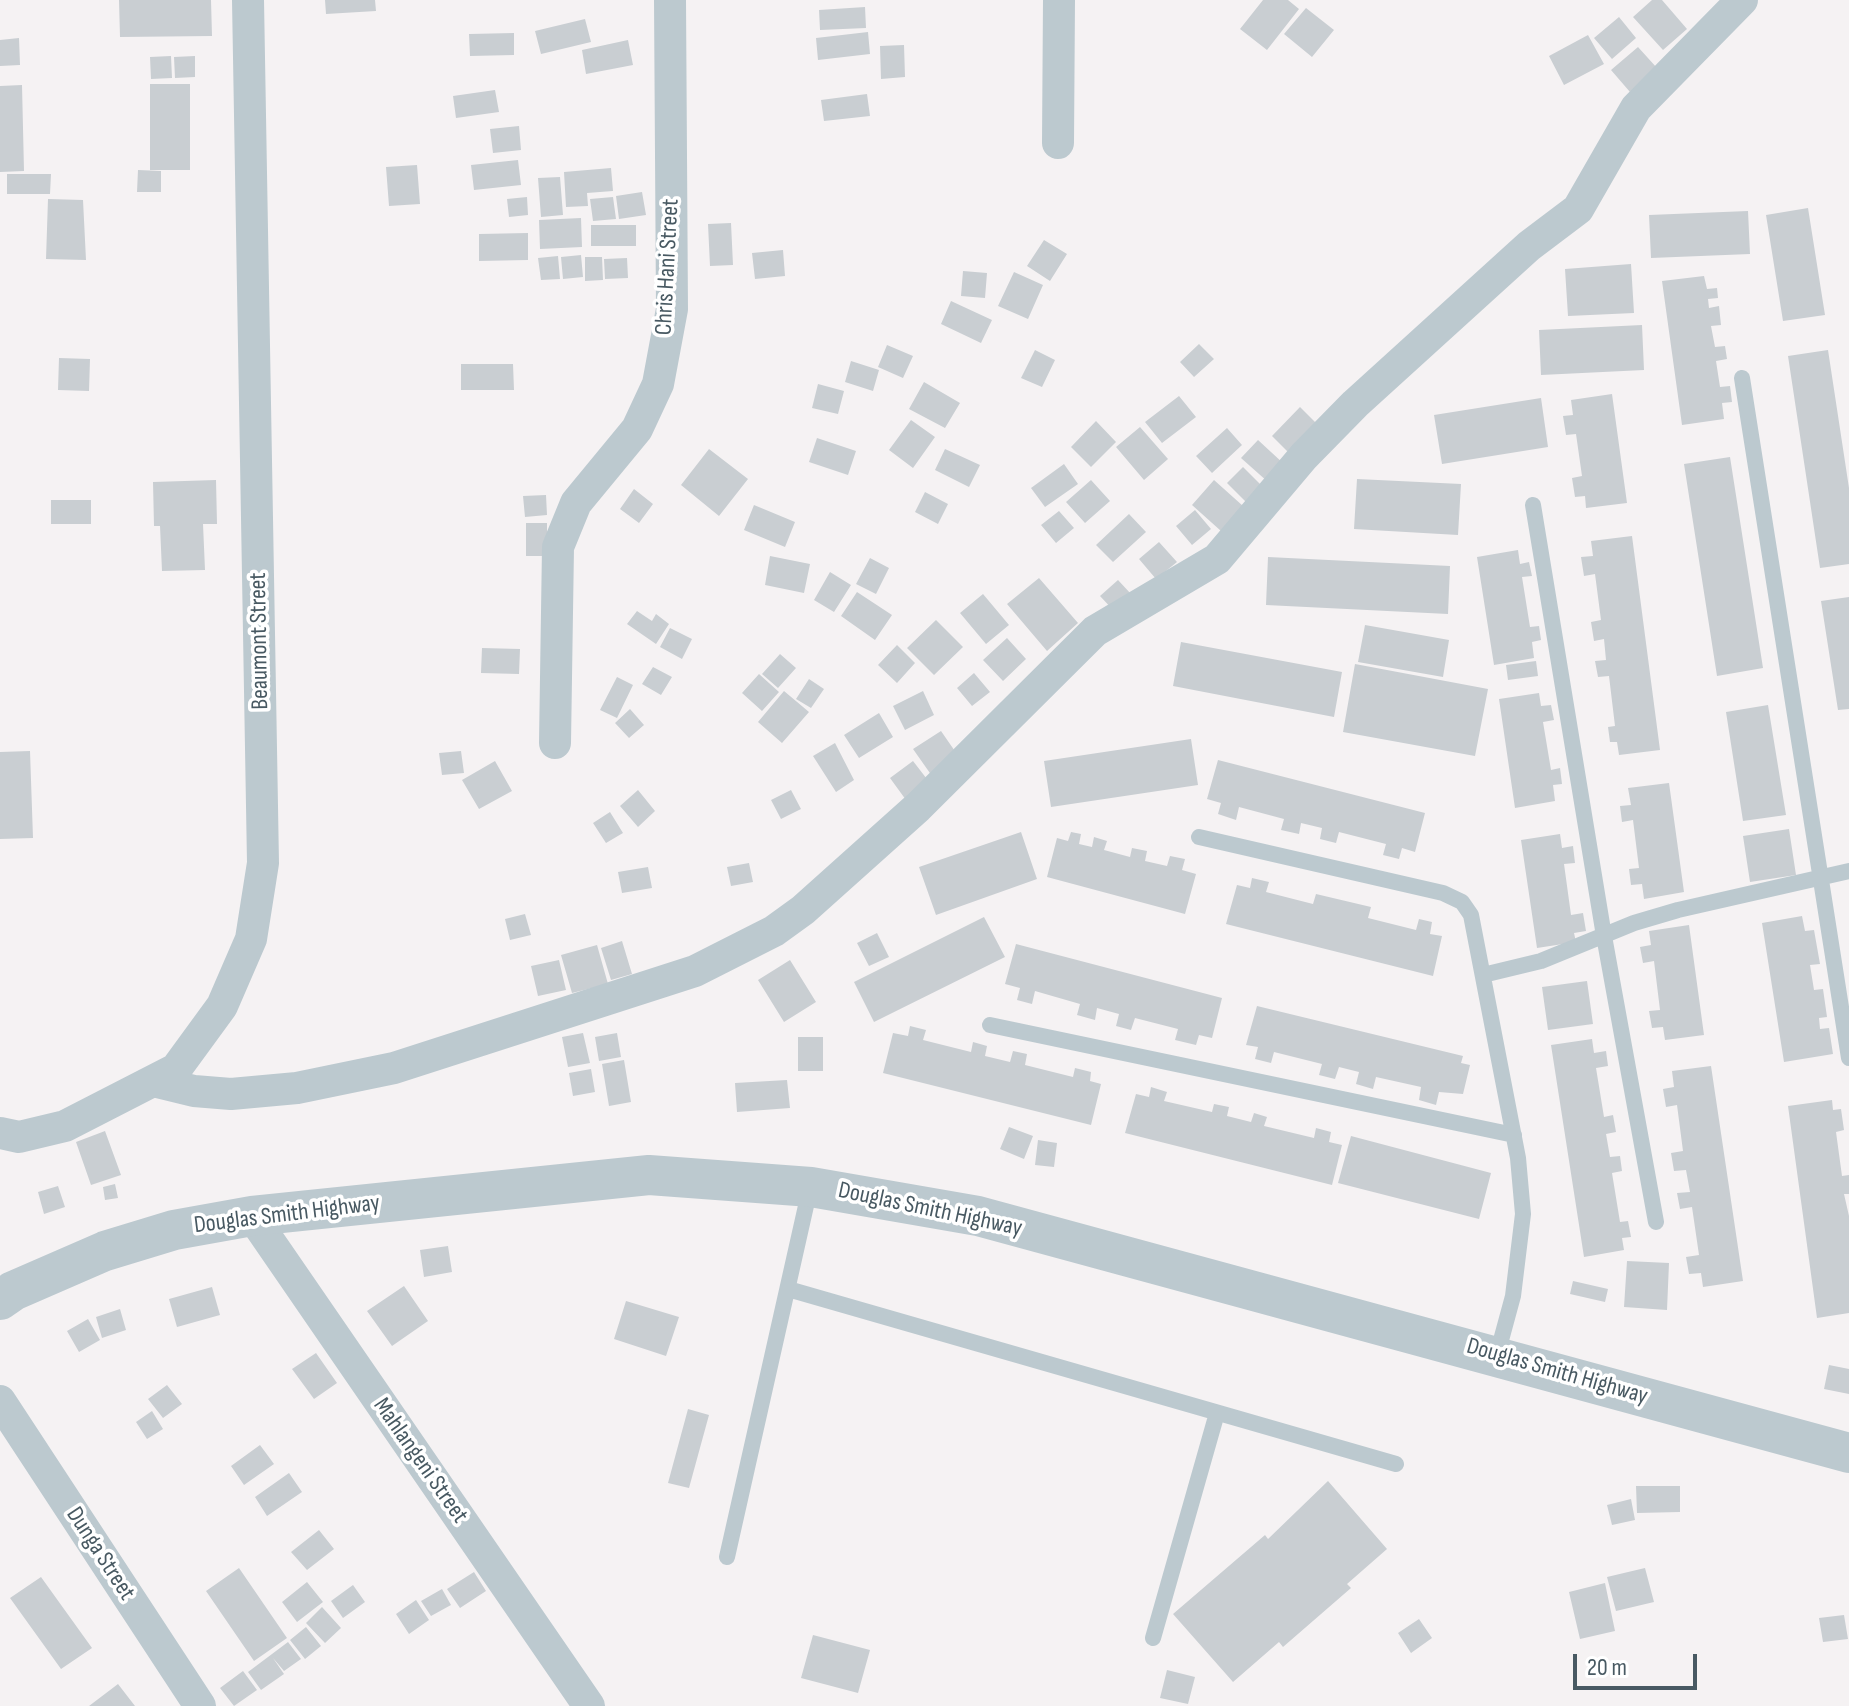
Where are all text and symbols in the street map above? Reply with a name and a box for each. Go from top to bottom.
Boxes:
street label: Chris Hani Street [650,198,686,336]
street label: Beaumont Street [244,572,276,710]
street label: Douglas Smith Highway [836,1176,1024,1244]
street label: Douglas Smith Highway [192,1189,382,1241]
street label: Douglas Smith Highway [1463,1332,1651,1412]
street label: Mahlangeni Street [366,1393,474,1529]
street label: Dunga Street [59,1502,141,1606]
scale bar [1577,1638,1701,1688]
text: 20 m [1587,1653,1627,1682]

